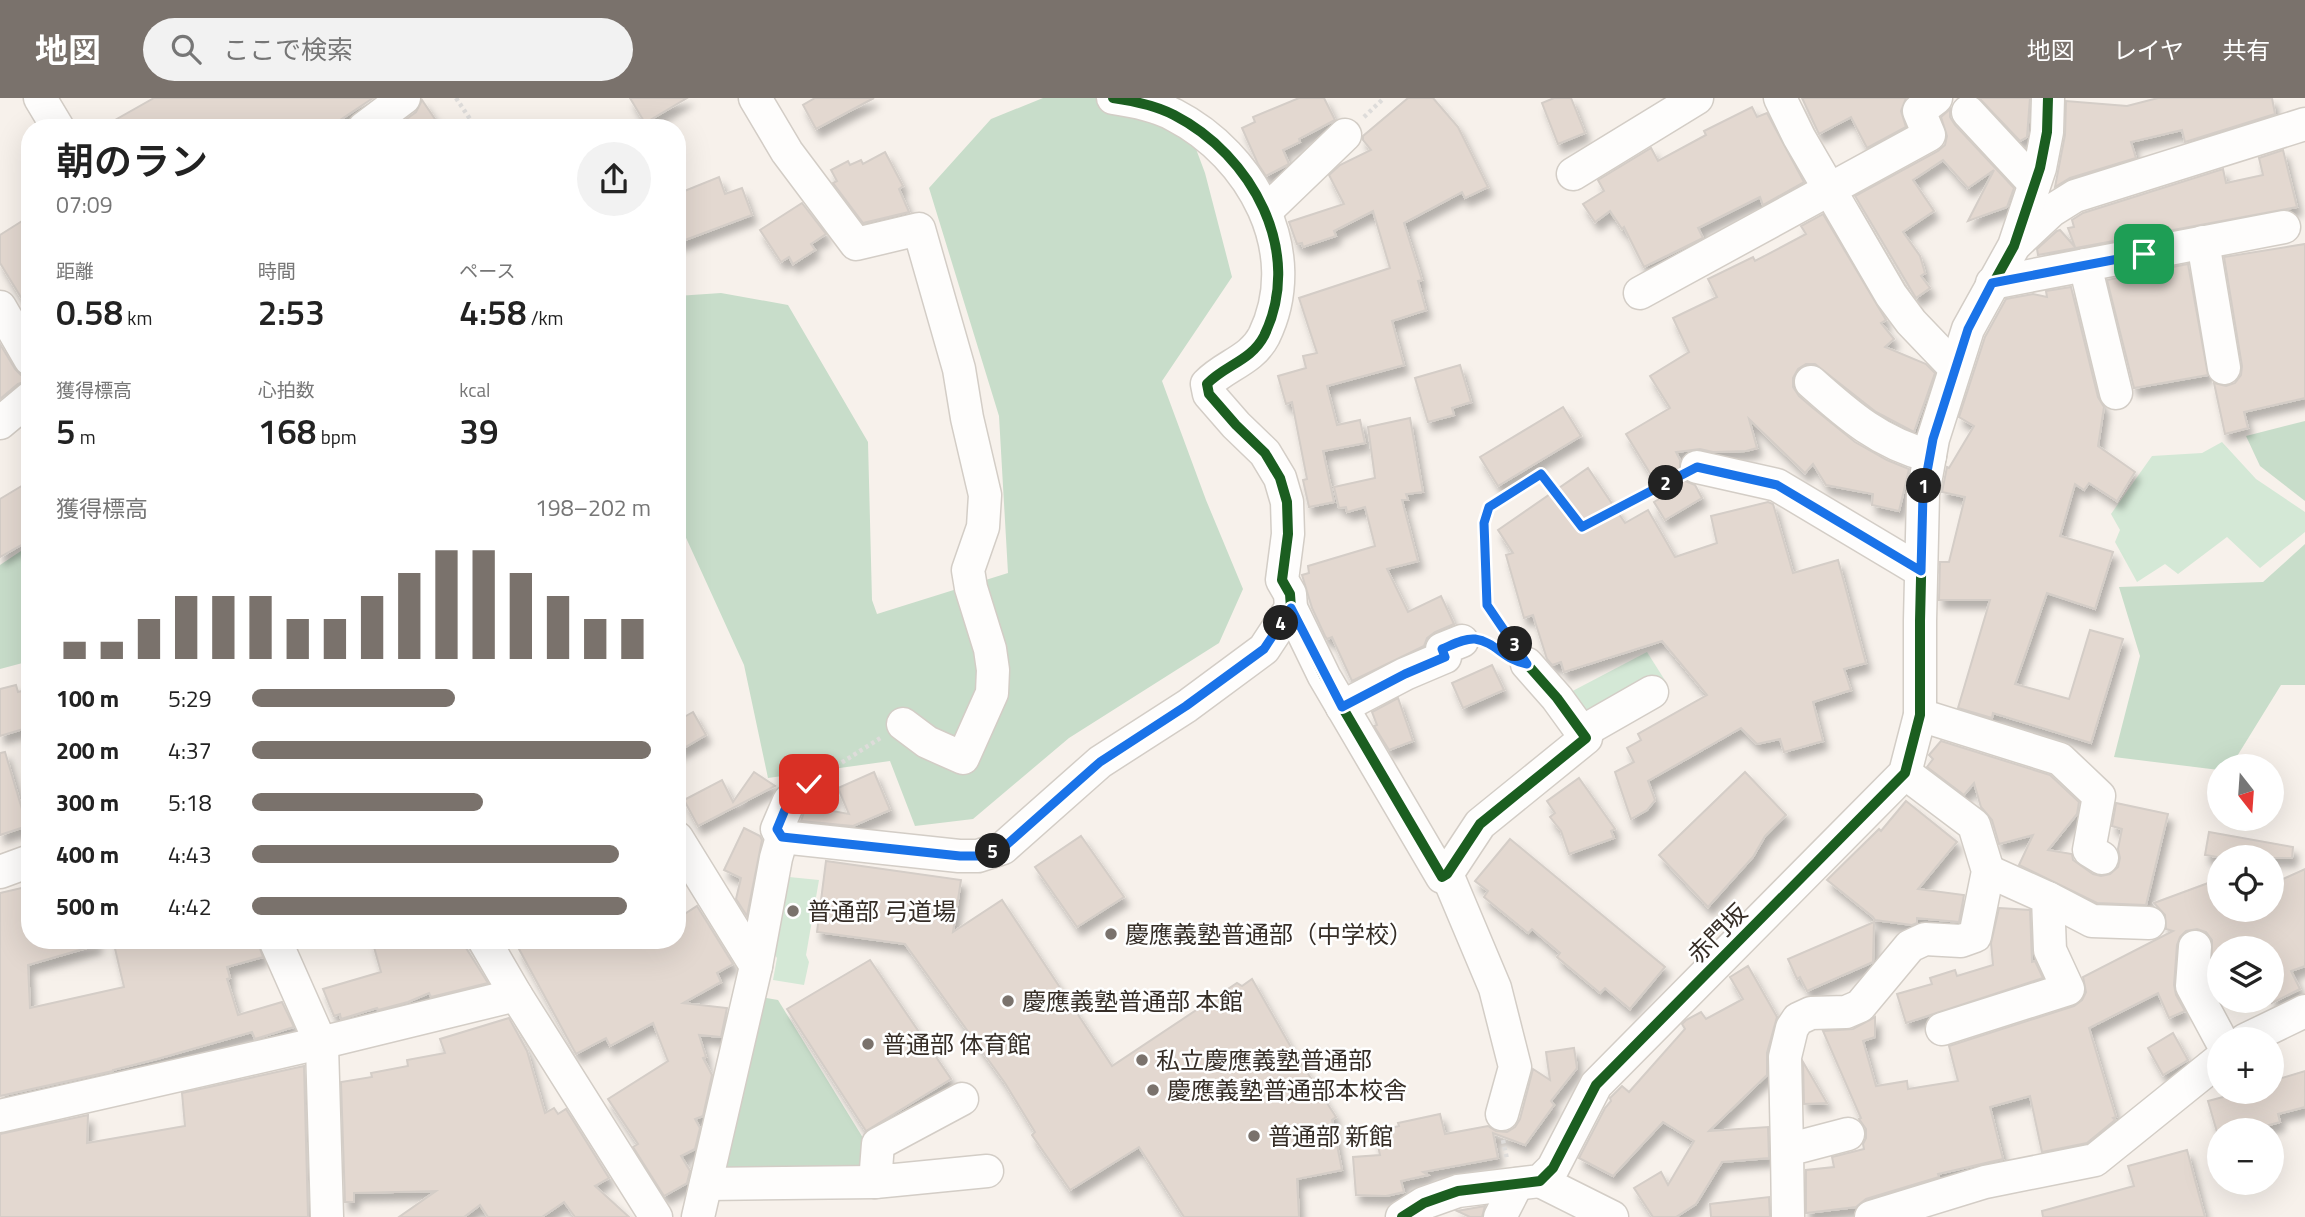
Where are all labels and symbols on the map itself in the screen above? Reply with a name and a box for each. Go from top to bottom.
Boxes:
pin [2114,224,2174,284]
pin: 2 [1648,466,1684,500]
pin: 1 [1906,468,1941,504]
pin: 4 [1264,606,1298,640]
pin: 3 [1498,626,1532,662]
pin [779,754,839,814]
north arrow [2207,754,2284,831]
pin: 5 [976,834,1010,868]
place label: 普通部 弓道場 [807,893,956,929]
street label: 赤門坂 [1679,895,1755,971]
marker: 普通部 弓道場 [785,903,801,919]
place label: 慶應義塾普通部（中学校） [1125,916,1413,952]
marker: 慶應義塾普通部（中学校） [1103,926,1119,942]
place label: 慶應義塾普通部 本館 [1022,983,1243,1019]
marker: 慶應義塾普通部 本館 [1000,993,1016,1009]
place label: 普通部 体育館 [882,1026,1031,1062]
marker: 普通部 体育館 [860,1036,876,1052]
place label: 私立慶應義塾普通部 [1156,1042,1372,1078]
marker: 私立慶應義塾普通部 [1134,1052,1150,1068]
place label: 慶應義塾普通部本校舎 [1167,1072,1407,1108]
marker: 慶應義塾普通部本校舎 [1145,1082,1161,1098]
place label: 普通部 新館 [1268,1118,1393,1154]
marker: 普通部 新館 [1246,1128,1262,1144]

